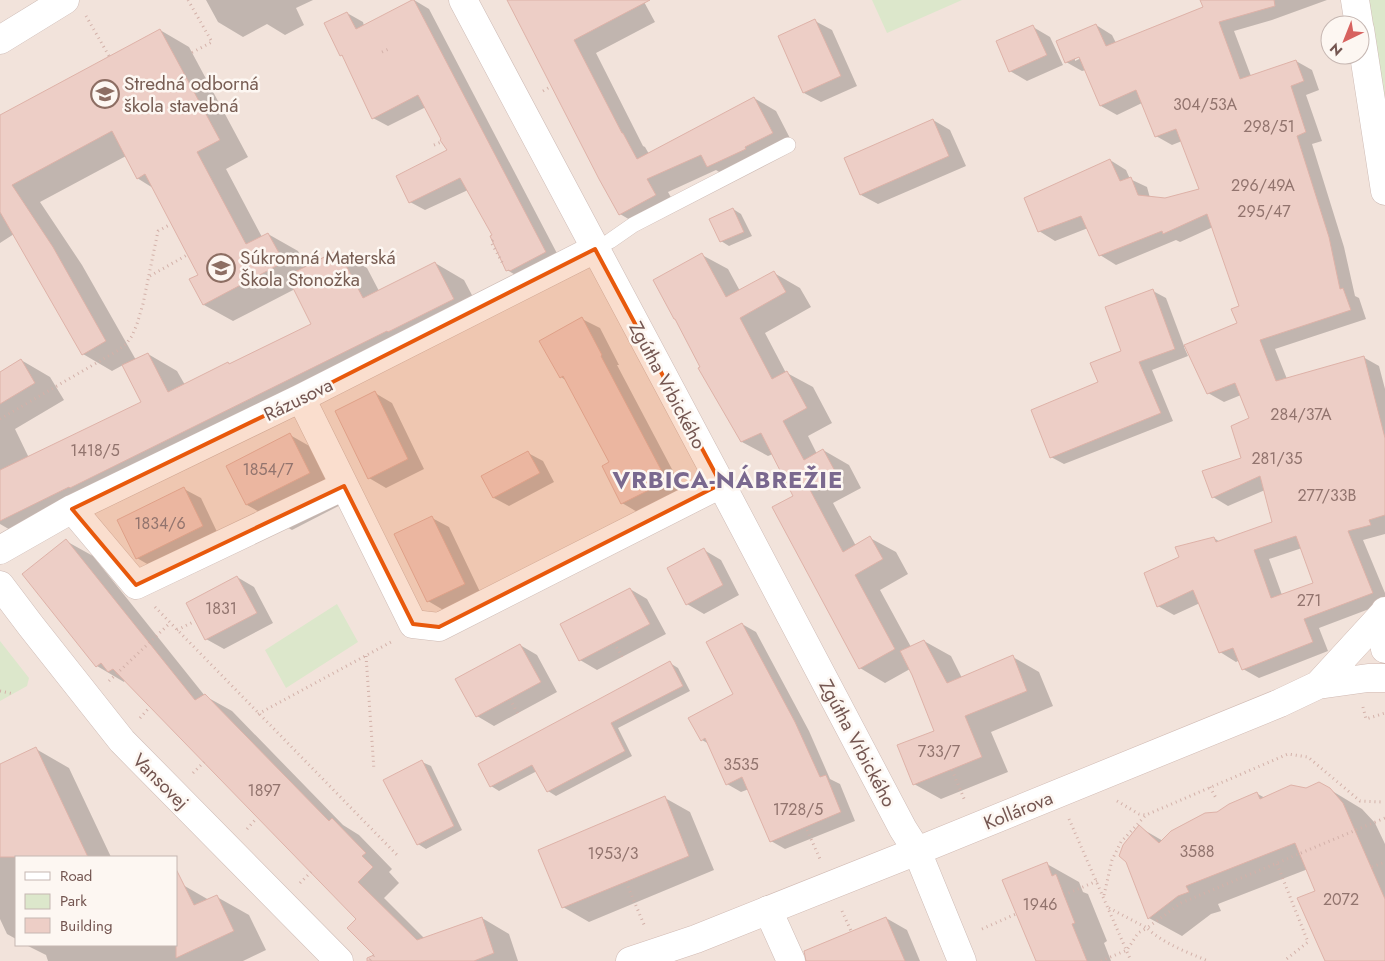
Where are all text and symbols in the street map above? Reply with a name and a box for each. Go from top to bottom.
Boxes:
north arrow [1320,15,1370,65]
text: N [1325,38,1347,61]
place label: Stredná odborná škola stavebná [124,70,259,119]
school or university icon: Stredná odborná škola stavebná [90,79,120,109]
house number: 304/53A [1173,93,1237,116]
house number: 298/51 [1243,115,1295,138]
house number: 296/49A [1231,174,1295,197]
house number: 295/47 [1237,200,1291,223]
place label: Súkromná Materská Škola Stonožka [240,244,396,293]
school or university icon: Súkromná Materská Škola Stonožka [206,253,236,283]
street label: Zgútha Vrbického [623,317,713,454]
street label: Rázusova [259,371,337,428]
house number: 284/37A [1270,403,1332,426]
house number: 1418/5 [70,439,120,462]
house number: 281/35 [1251,447,1303,470]
house number: 1854/7 [243,458,294,481]
district label: VRBICA-NÁBREŽIE [612,462,843,497]
house number: 277/33B [1298,484,1357,507]
house number: 1834/6 [134,512,186,535]
house number: 271 [1297,589,1321,612]
house number: 1831 [205,597,237,620]
street label: Zgútha Vrbického [813,675,903,812]
house number: 733/7 [918,740,961,763]
street label: Vansovej [126,747,195,816]
house number: 3535 [723,753,759,776]
house number: 1897 [247,779,281,802]
street label: Kollárova [980,784,1057,837]
house number: 1728/5 [773,798,823,821]
house number: 3588 [1179,840,1215,863]
house number: 1953/3 [588,842,639,865]
legend [15,856,178,946]
text: Road [60,865,92,887]
house number: 2072 [1323,888,1359,911]
text: Park [60,890,87,912]
house number: 1946 [1023,893,1057,916]
text: Building [60,915,112,937]

